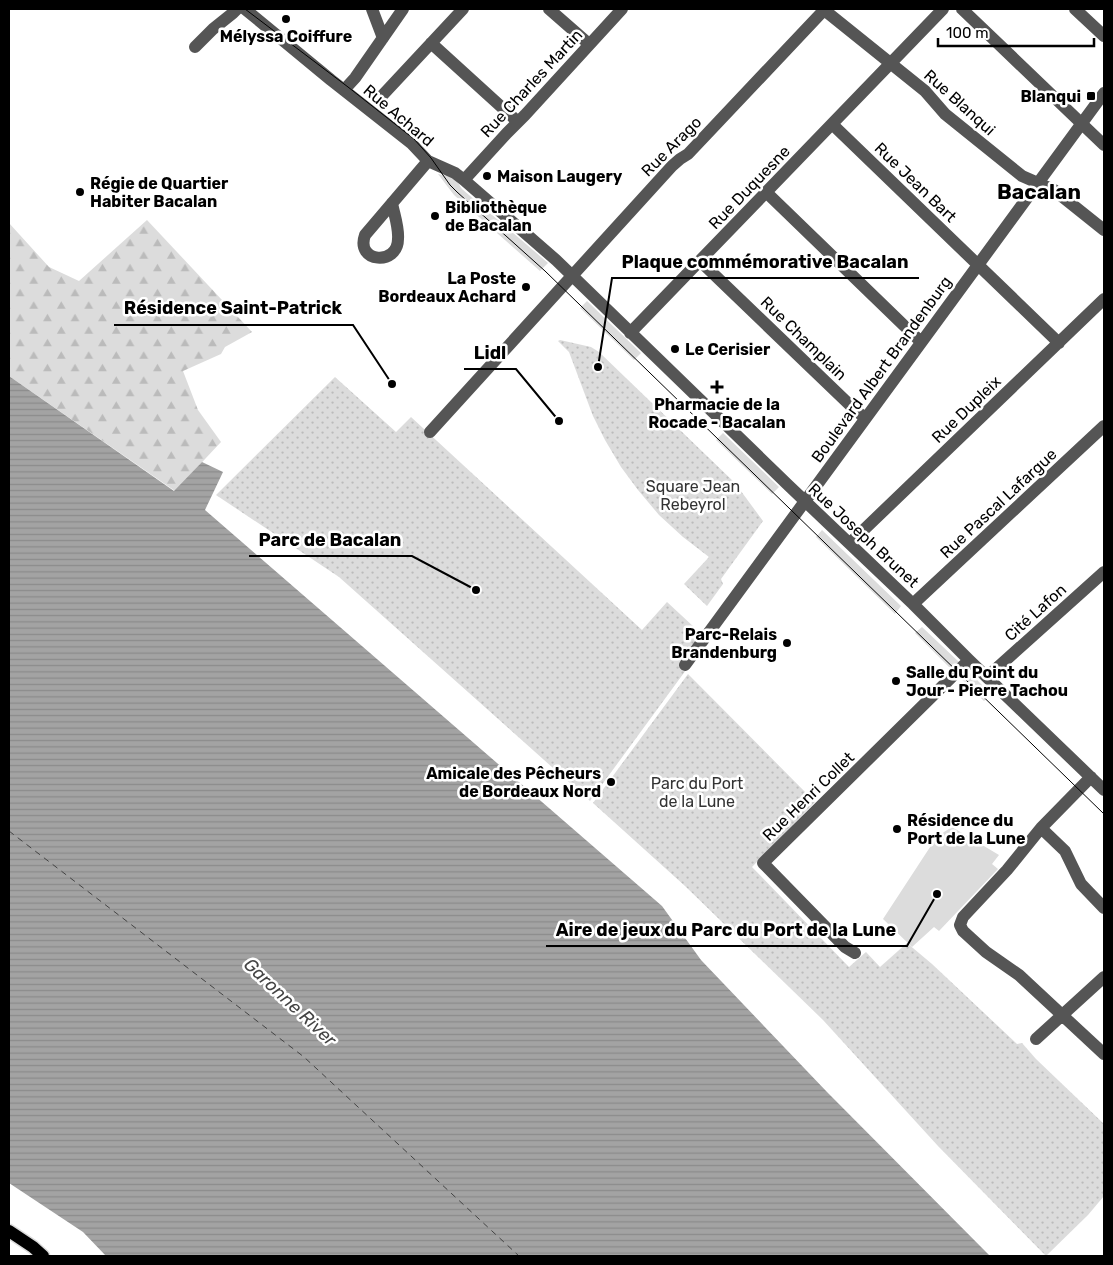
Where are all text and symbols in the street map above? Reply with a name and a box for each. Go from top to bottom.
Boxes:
marker: Mélyssa Coiffure [280,13,292,25]
scale bar [938,15,1094,47]
text: 100 m [946,24,988,42]
street label: Rue Charles Martin [476,25,586,141]
place label: Mélyssa Coiffure [220,27,352,46]
street label: Rue Blanqui [920,65,999,139]
street label: Rue Achard [360,80,438,150]
place label: Blanqui [1021,87,1081,106]
marker: Blanqui [1085,90,1097,102]
street label: Rue Arago [637,112,705,180]
street label: Rue Jean Bart [871,139,961,226]
street label: Rue Duquesne [705,142,794,233]
place label: Maison Laugery [497,167,623,186]
marker: Maison Laugery [481,170,493,182]
place label: Régie de Quartier Habiter Bacalan [90,174,229,211]
district label: Bacalan [997,179,1081,204]
marker: Régie de Quartier Habiter Bacalan [74,186,86,198]
place label: Bibliothèque de Bacalan [445,198,547,235]
marker: Bibliothèque de Bacalan [429,210,441,222]
callout: Plaque commémorative Bacalan [612,245,919,278]
text: Plaque commémorative Bacalan [622,251,909,273]
place label: La Poste Bordeaux Achard [378,269,516,306]
street label: Boulevard Albert Brandenburg [807,272,955,466]
marker: La Poste Bordeaux Achard [520,281,532,293]
callout: Résidence Saint-Patrick [114,292,353,325]
street label: Rue Champlain [757,293,851,384]
text: Résidence Saint-Patrick [124,297,343,319]
callout: Lidl [464,336,516,369]
place label: Le Cerisier [685,340,771,359]
text: Lidl [474,342,506,364]
marker: Le Cerisier [669,343,681,355]
street label: Rue Dupleix [928,372,1005,447]
marker: Pharmacie de la Rocade - Bacalan [711,381,723,393]
place label: Pharmacie de la Rocade - Bacalan [648,395,786,432]
street label: Rue Pascal Lafargue [936,444,1061,562]
park label: Square Jean Rebeyrol [646,477,740,514]
street label: Rue Joseph Brunet [805,479,923,591]
callout: Parc de Bacalan [249,523,412,556]
text: Parc de Bacalan [259,529,401,551]
street label: Cité Lafon [1001,580,1070,645]
place label: Parc-Relais Brandenburg [671,625,777,662]
marker: Parc-Relais Brandenburg [781,637,793,649]
place label: Salle du Point du Jour - Pierre Tachou [906,663,1068,700]
marker: Salle du Point du Jour - Pierre Tachou [890,675,902,687]
street label: Rue Henri Collet [759,748,858,845]
place label: Amicale des Pêcheurs de Bordeaux Nord [426,764,601,801]
park label: Parc du Port de la Lune [651,774,743,811]
marker: Amicale des Pêcheurs de Bordeaux Nord [605,776,617,788]
place label: Résidence du Port de la Lune [907,811,1026,848]
marker: Résidence du Port de la Lune [891,823,903,835]
callout: Aire de jeux du Parc du Port de la Lune [546,913,907,946]
text: Aire de jeux du Parc du Port de la Lune [556,919,897,941]
water label: Garonne River [239,953,342,1051]

